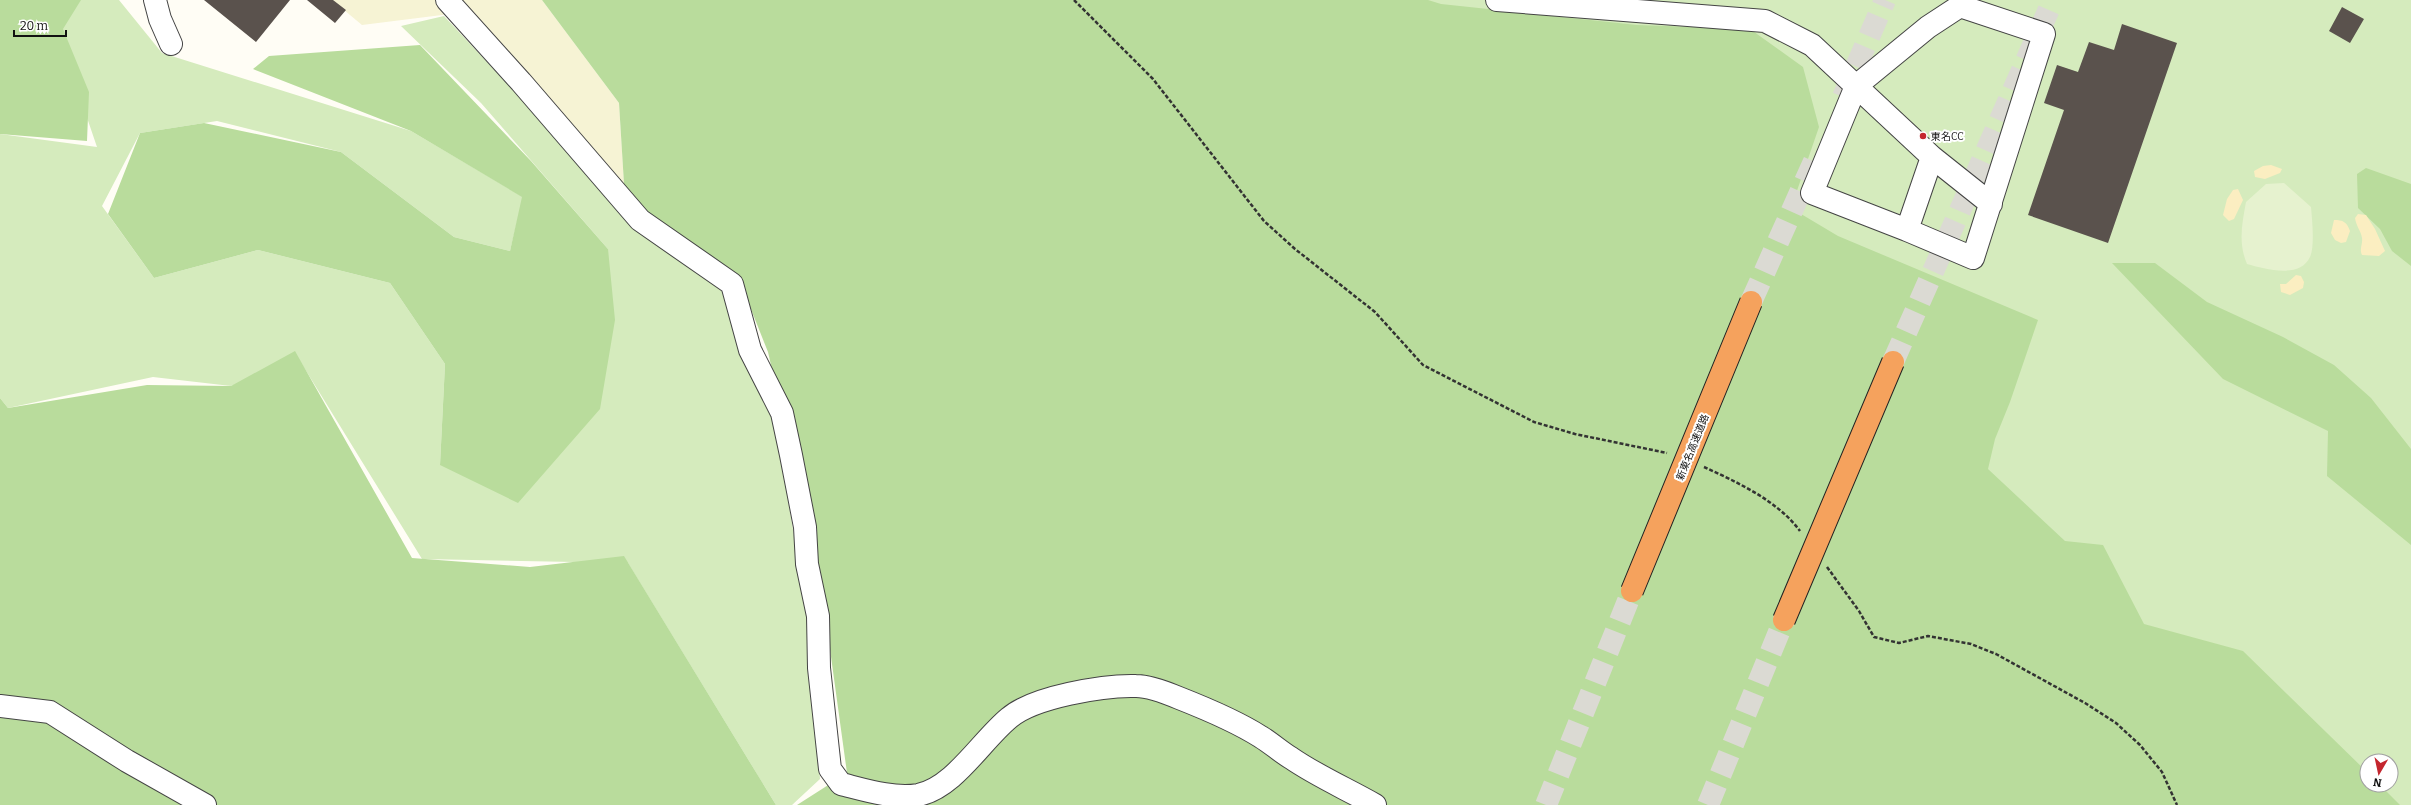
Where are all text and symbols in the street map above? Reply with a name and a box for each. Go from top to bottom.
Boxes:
scale bar [14,12,66,38]
text: 20 m [20,19,49,33]
marker: 東名CC [1918,131,1928,141]
place label: 東名CC [1931,131,1964,143]
street label: 新東名高速道路 [1674,413,1712,482]
north arrow [2359,753,2399,793]
text: N [2372,775,2383,789]

